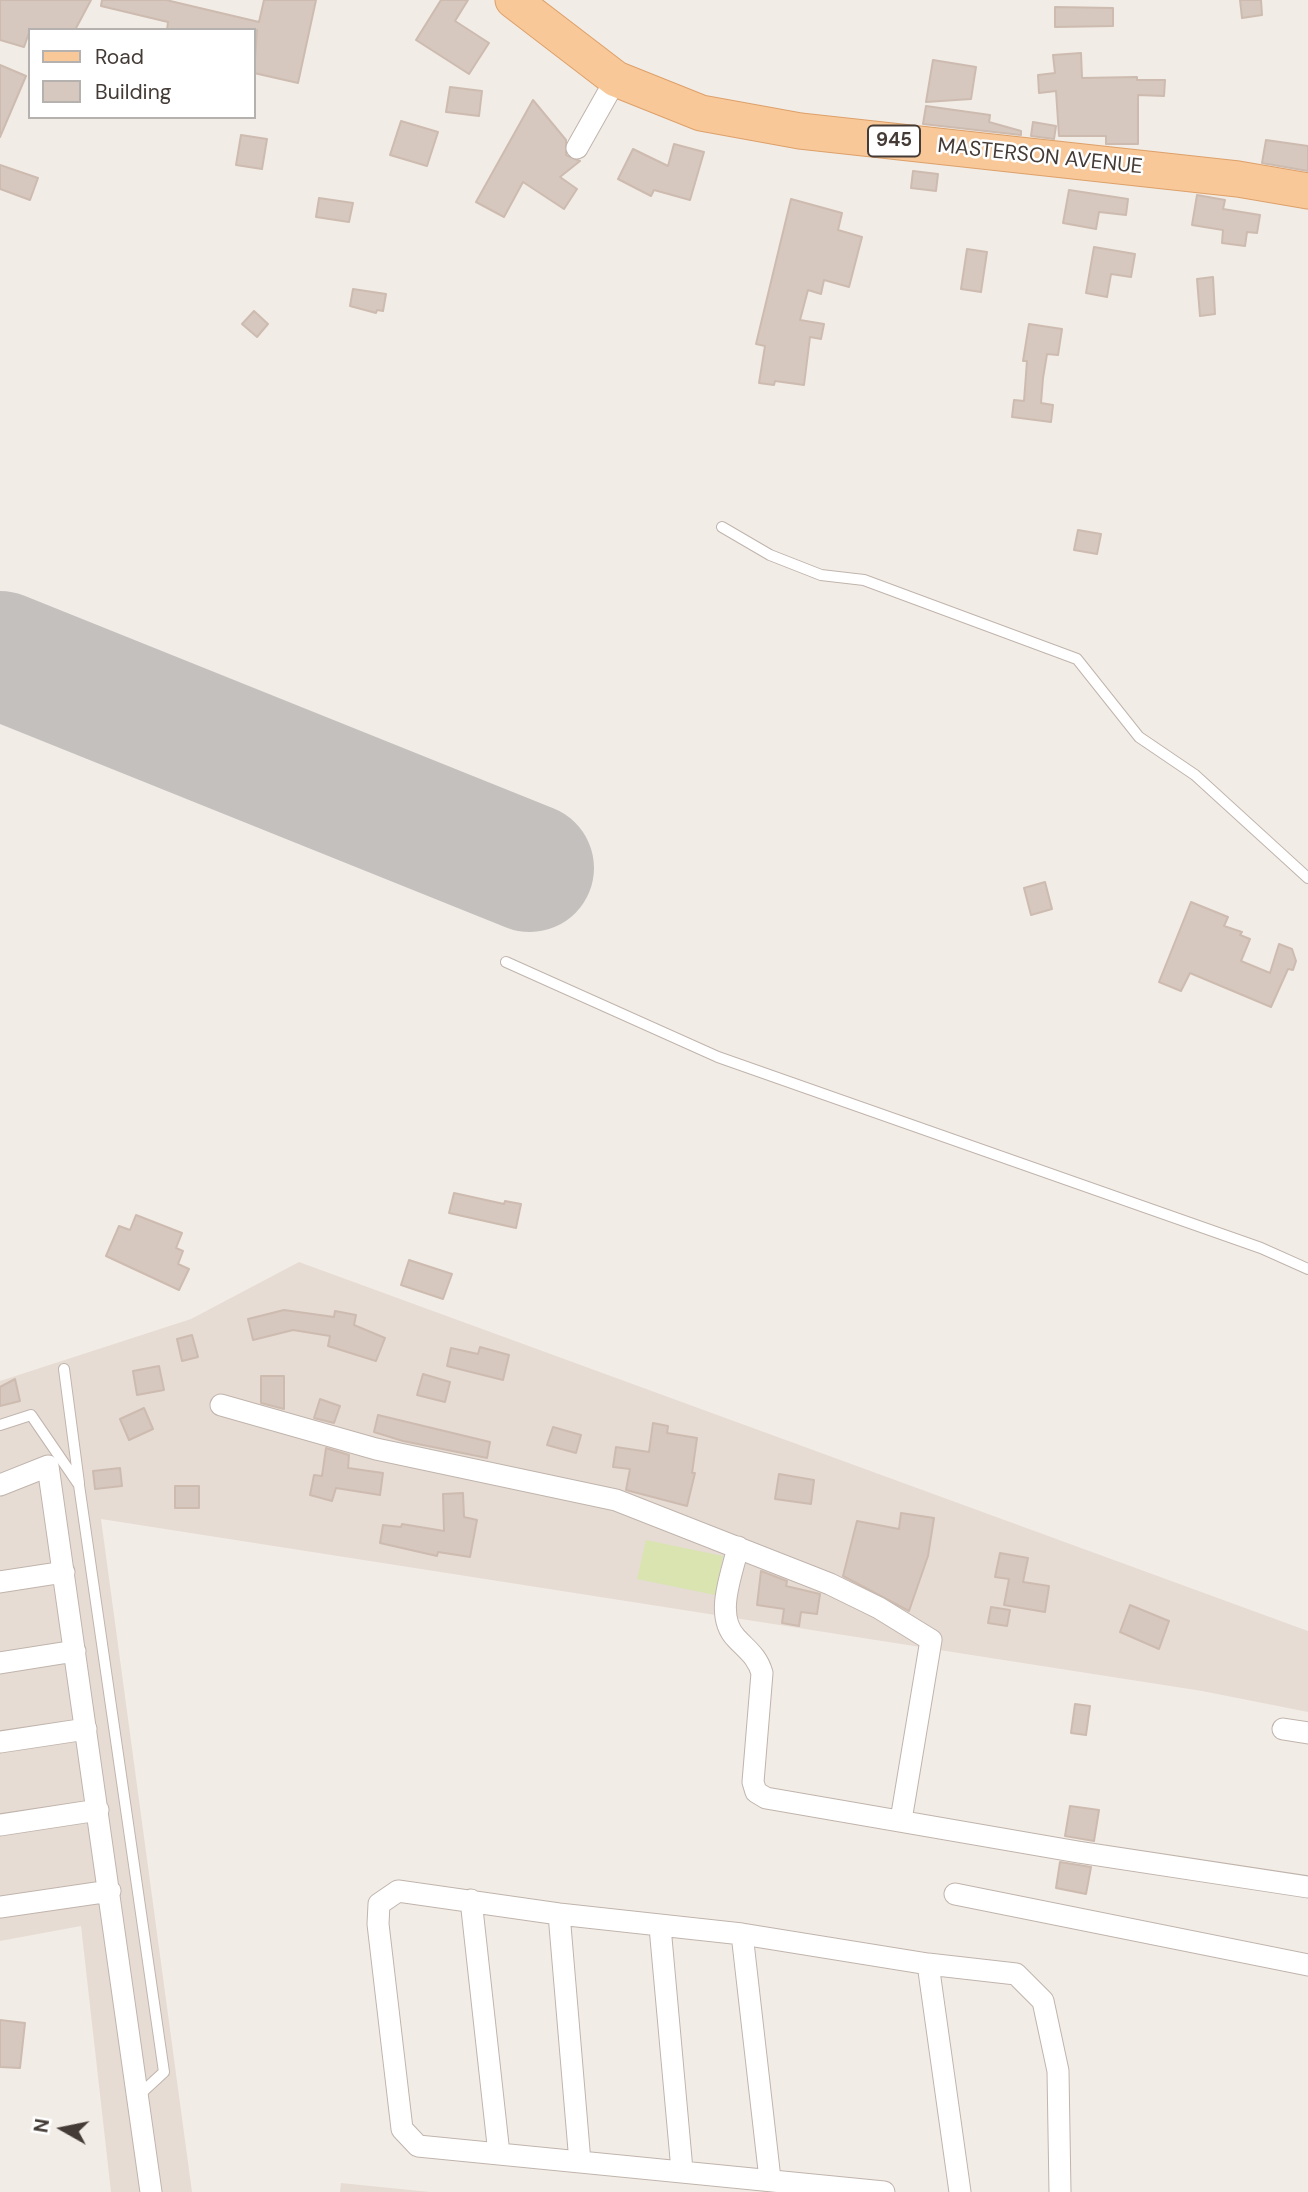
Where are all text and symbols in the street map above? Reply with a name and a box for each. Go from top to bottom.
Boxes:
legend [28,28,256,119]
text: Road [95,43,144,71]
text: Building [95,78,171,106]
road number: 945 [868,125,920,156]
street label: MASTERSON AVENUE [936,134,1144,180]
north arrow [28,2094,98,2164]
text: N [28,2117,55,2134]

